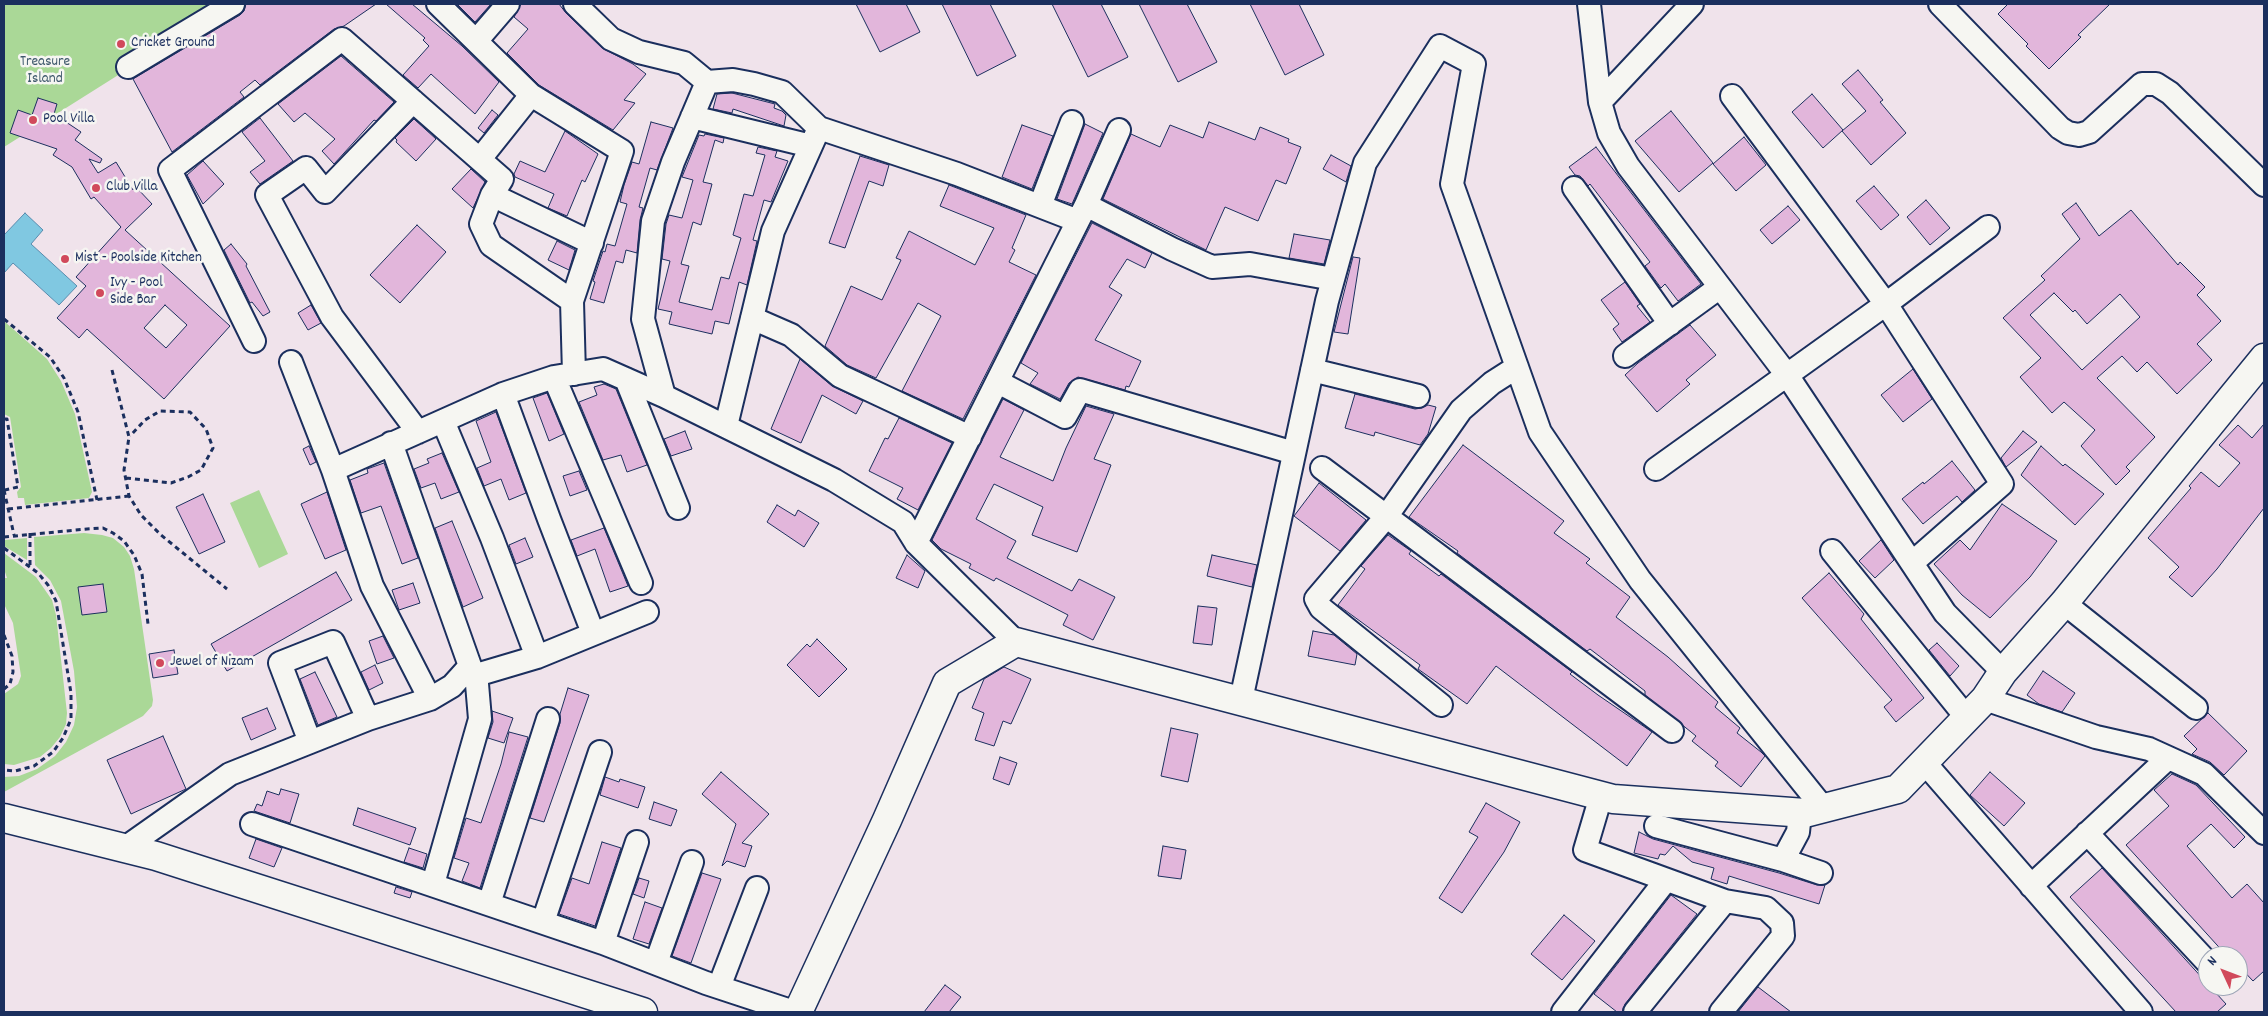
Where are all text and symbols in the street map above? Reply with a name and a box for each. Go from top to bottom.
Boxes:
place label: Cricket Ground [131,35,215,53]
marker: Cricket Ground [115,38,127,50]
park label: Treasure Island [20,54,70,89]
place label: Pool Villa [43,111,94,129]
marker: Pool Villa [27,114,39,126]
place label: Club Villa [106,179,158,197]
marker: Club Villa [90,182,102,194]
place label: Mist - Poolside Kitchen [75,250,202,268]
marker: Mist - Poolside Kitchen [59,253,71,265]
place label: Ivy - Pool Side Bar [110,275,163,310]
marker: Ivy - Pool Side Bar [94,287,106,299]
place label: Jewel of Nizam [170,654,254,672]
marker: Jewel of Nizam [154,657,166,669]
north arrow [2198,946,2248,996]
text: N [2203,952,2222,971]

